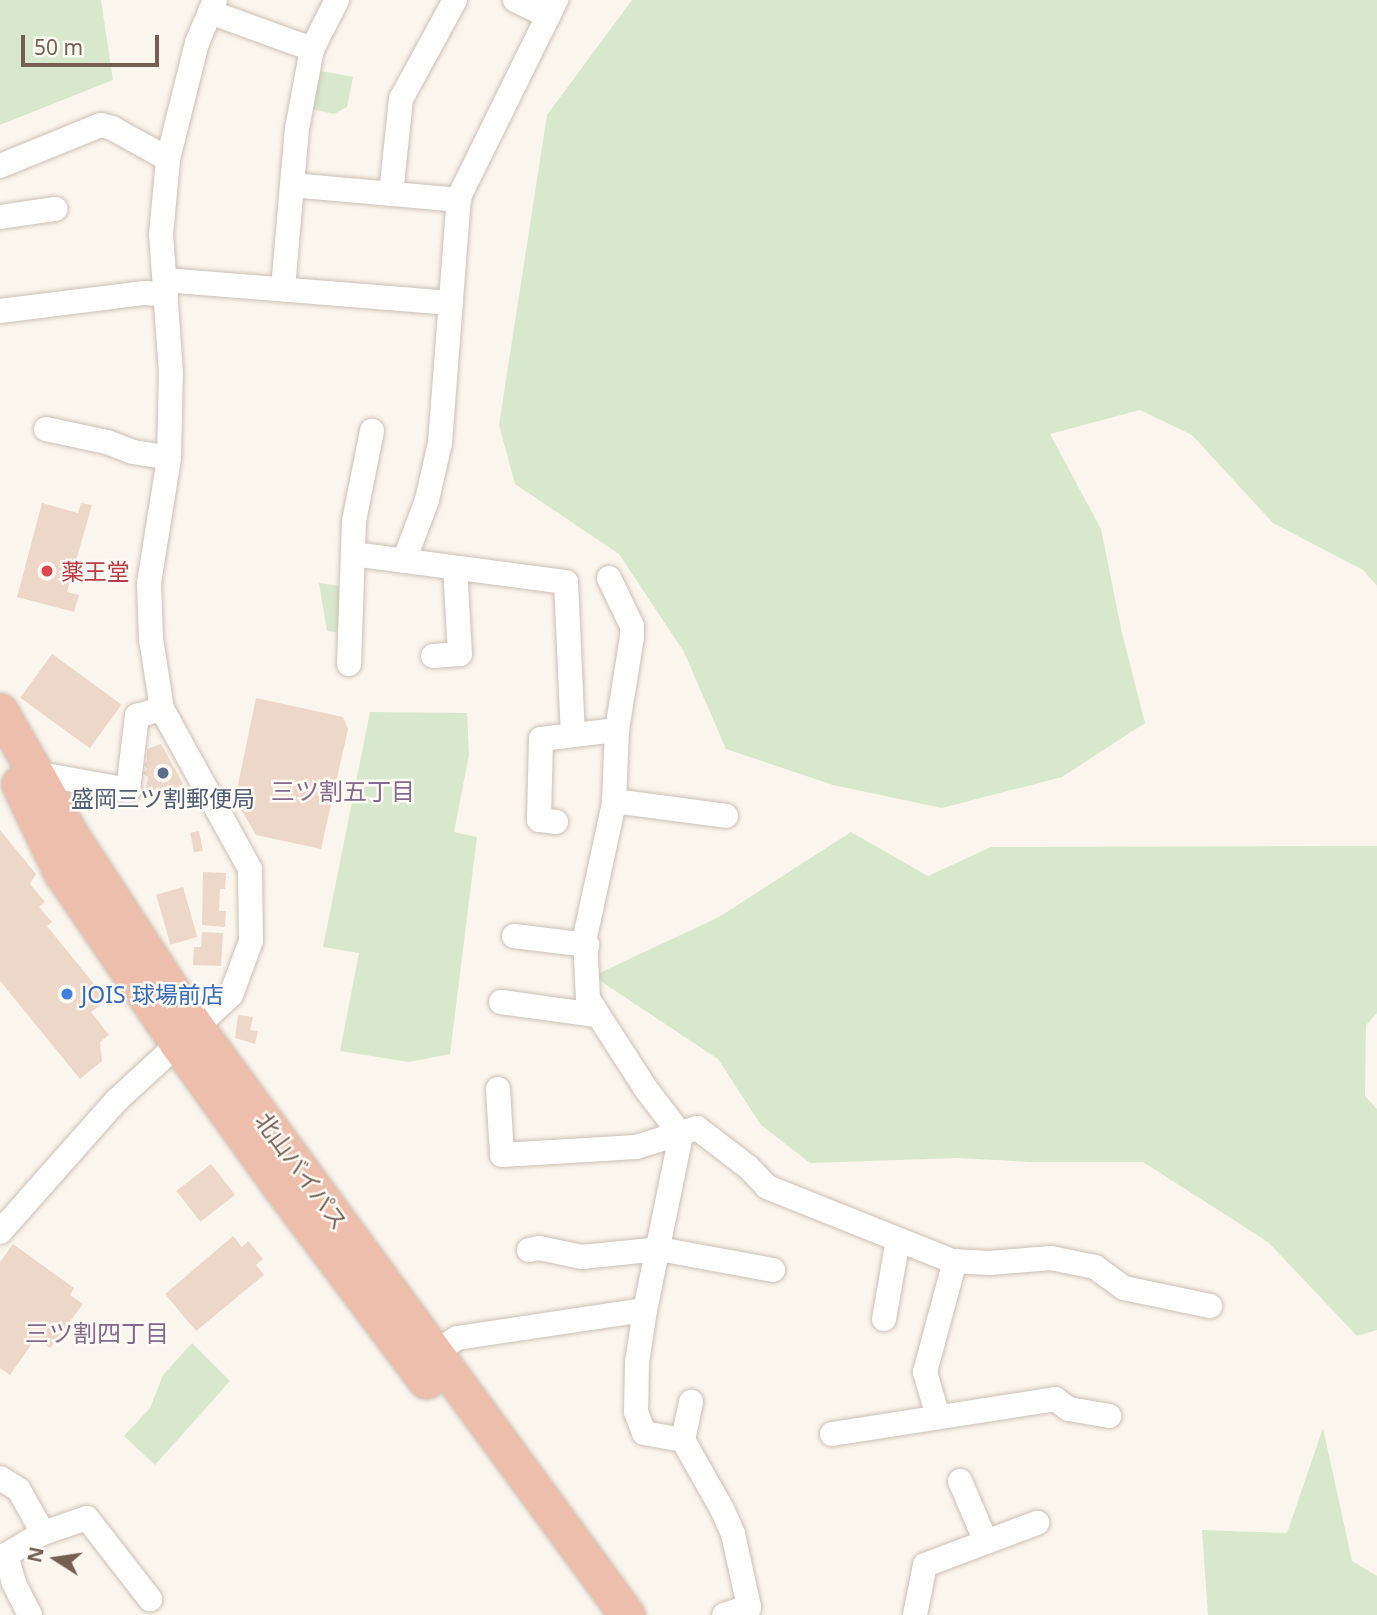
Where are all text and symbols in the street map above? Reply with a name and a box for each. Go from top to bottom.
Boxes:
scale bar [24,21,163,65]
text: 50 m [34,33,83,61]
place label: 薬王堂 [61,557,130,585]
marker: 薬王堂 [39,563,55,579]
marker: 盛岡三ツ割郵便局 [155,765,171,781]
district label: 三ツ割五丁目 [271,777,415,805]
place label: 盛岡三ツ割郵便局 [71,784,255,812]
place label: JOIS 球場前店 [81,980,224,1008]
marker: JOIS 球場前店 [59,986,75,1002]
street label: 北山バイパス [250,1107,354,1235]
district label: 三ツ割四丁目 [25,1319,169,1347]
north arrow [21,1524,91,1594]
text: N [21,1544,50,1565]

